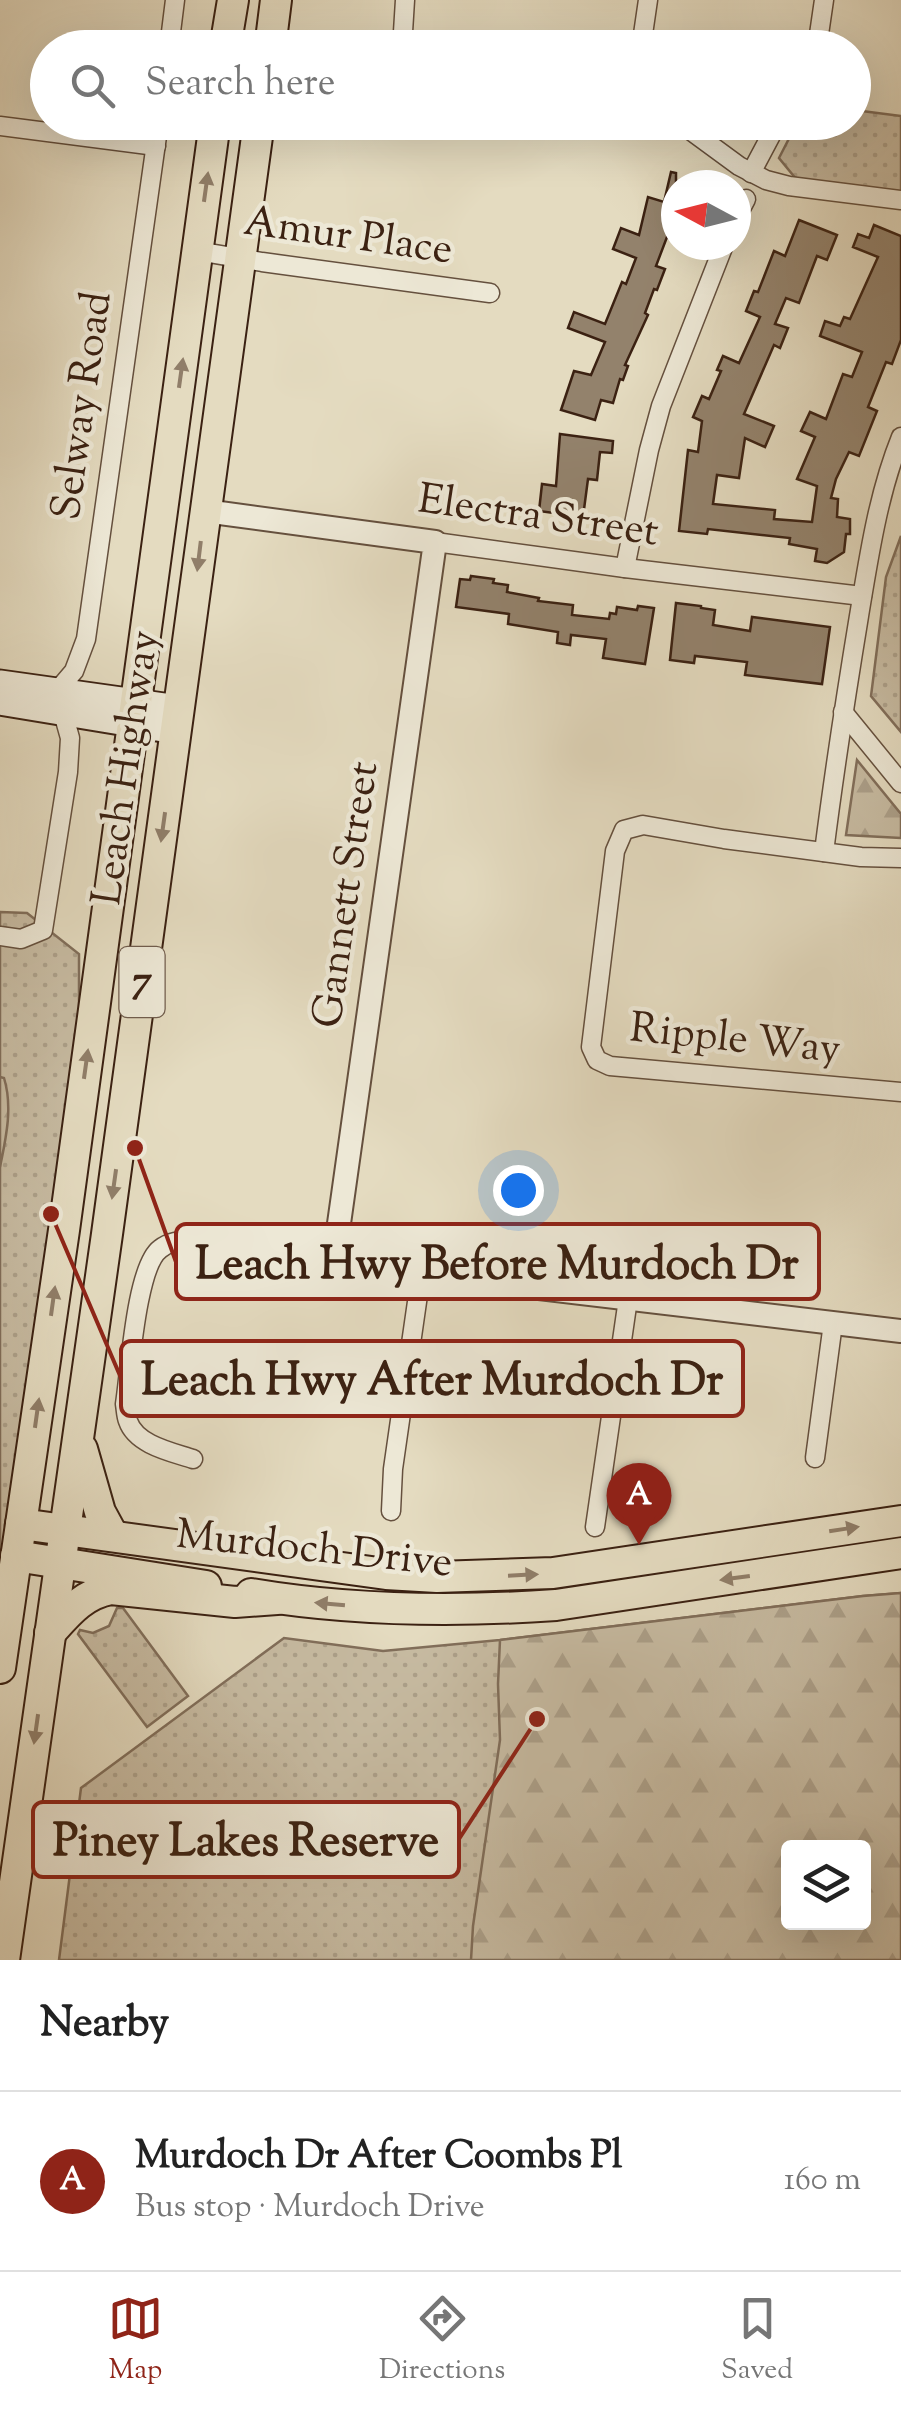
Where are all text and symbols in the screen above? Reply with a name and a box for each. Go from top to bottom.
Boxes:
search box [30,30,871,140]
icon: search [65,58,120,113]
text: Search here [145,58,336,112]
one-way arrow [198,170,214,202]
north arrow [661,170,751,260]
street label: Amur Place [240,194,456,282]
street label: Selway Road [38,288,130,524]
one-way arrow [173,357,189,389]
street label: Electra Street [414,471,662,565]
one-way arrow [191,541,207,572]
street label: Leach Highway [79,627,177,909]
street label: Gannett Street [300,758,396,1032]
one-way arrow [154,812,170,844]
road number: 7 [120,947,164,1017]
street label: Ripple Way [627,1000,843,1082]
one-way arrow [79,1047,95,1079]
your location [493,1165,544,1216]
one-way arrow [106,1169,122,1200]
callout: Leach Hwy Before Murdoch Dr [176,1224,819,1299]
text: Leach Hwy Before Murdoch Dr [195,1235,799,1300]
one-way arrow [46,1284,62,1316]
callout: Leach Hwy After Murdoch Dr [121,1341,743,1416]
text: Leach Hwy After Murdoch Dr [141,1351,723,1416]
one-way arrow [29,1397,45,1429]
pin: A [606,1462,672,1545]
street label: Murdoch Drive [173,1507,455,1595]
one-way arrow [829,1521,861,1536]
one-way arrow [507,1567,539,1583]
one-way arrow [719,1571,751,1587]
one-way arrow [314,1595,346,1611]
one-way arrow [28,1714,44,1746]
callout: Piney Lakes Reserve [33,1802,459,1877]
text: Piney Lakes Reserve [53,1812,439,1877]
map controls [781,1840,871,1930]
button: layers [781,1840,871,1930]
text: Nearby [40,1995,169,2055]
text: Murdoch Dr After Coombs Pl [135,2131,622,2185]
text: A [60,2158,85,2204]
text: 160 m [784,2158,861,2204]
text: Bus stop · Murdoch Drive [135,2185,485,2231]
tab: Map [108,2291,163,2391]
tab: Directions [379,2291,505,2391]
tab: Saved [721,2291,793,2391]

